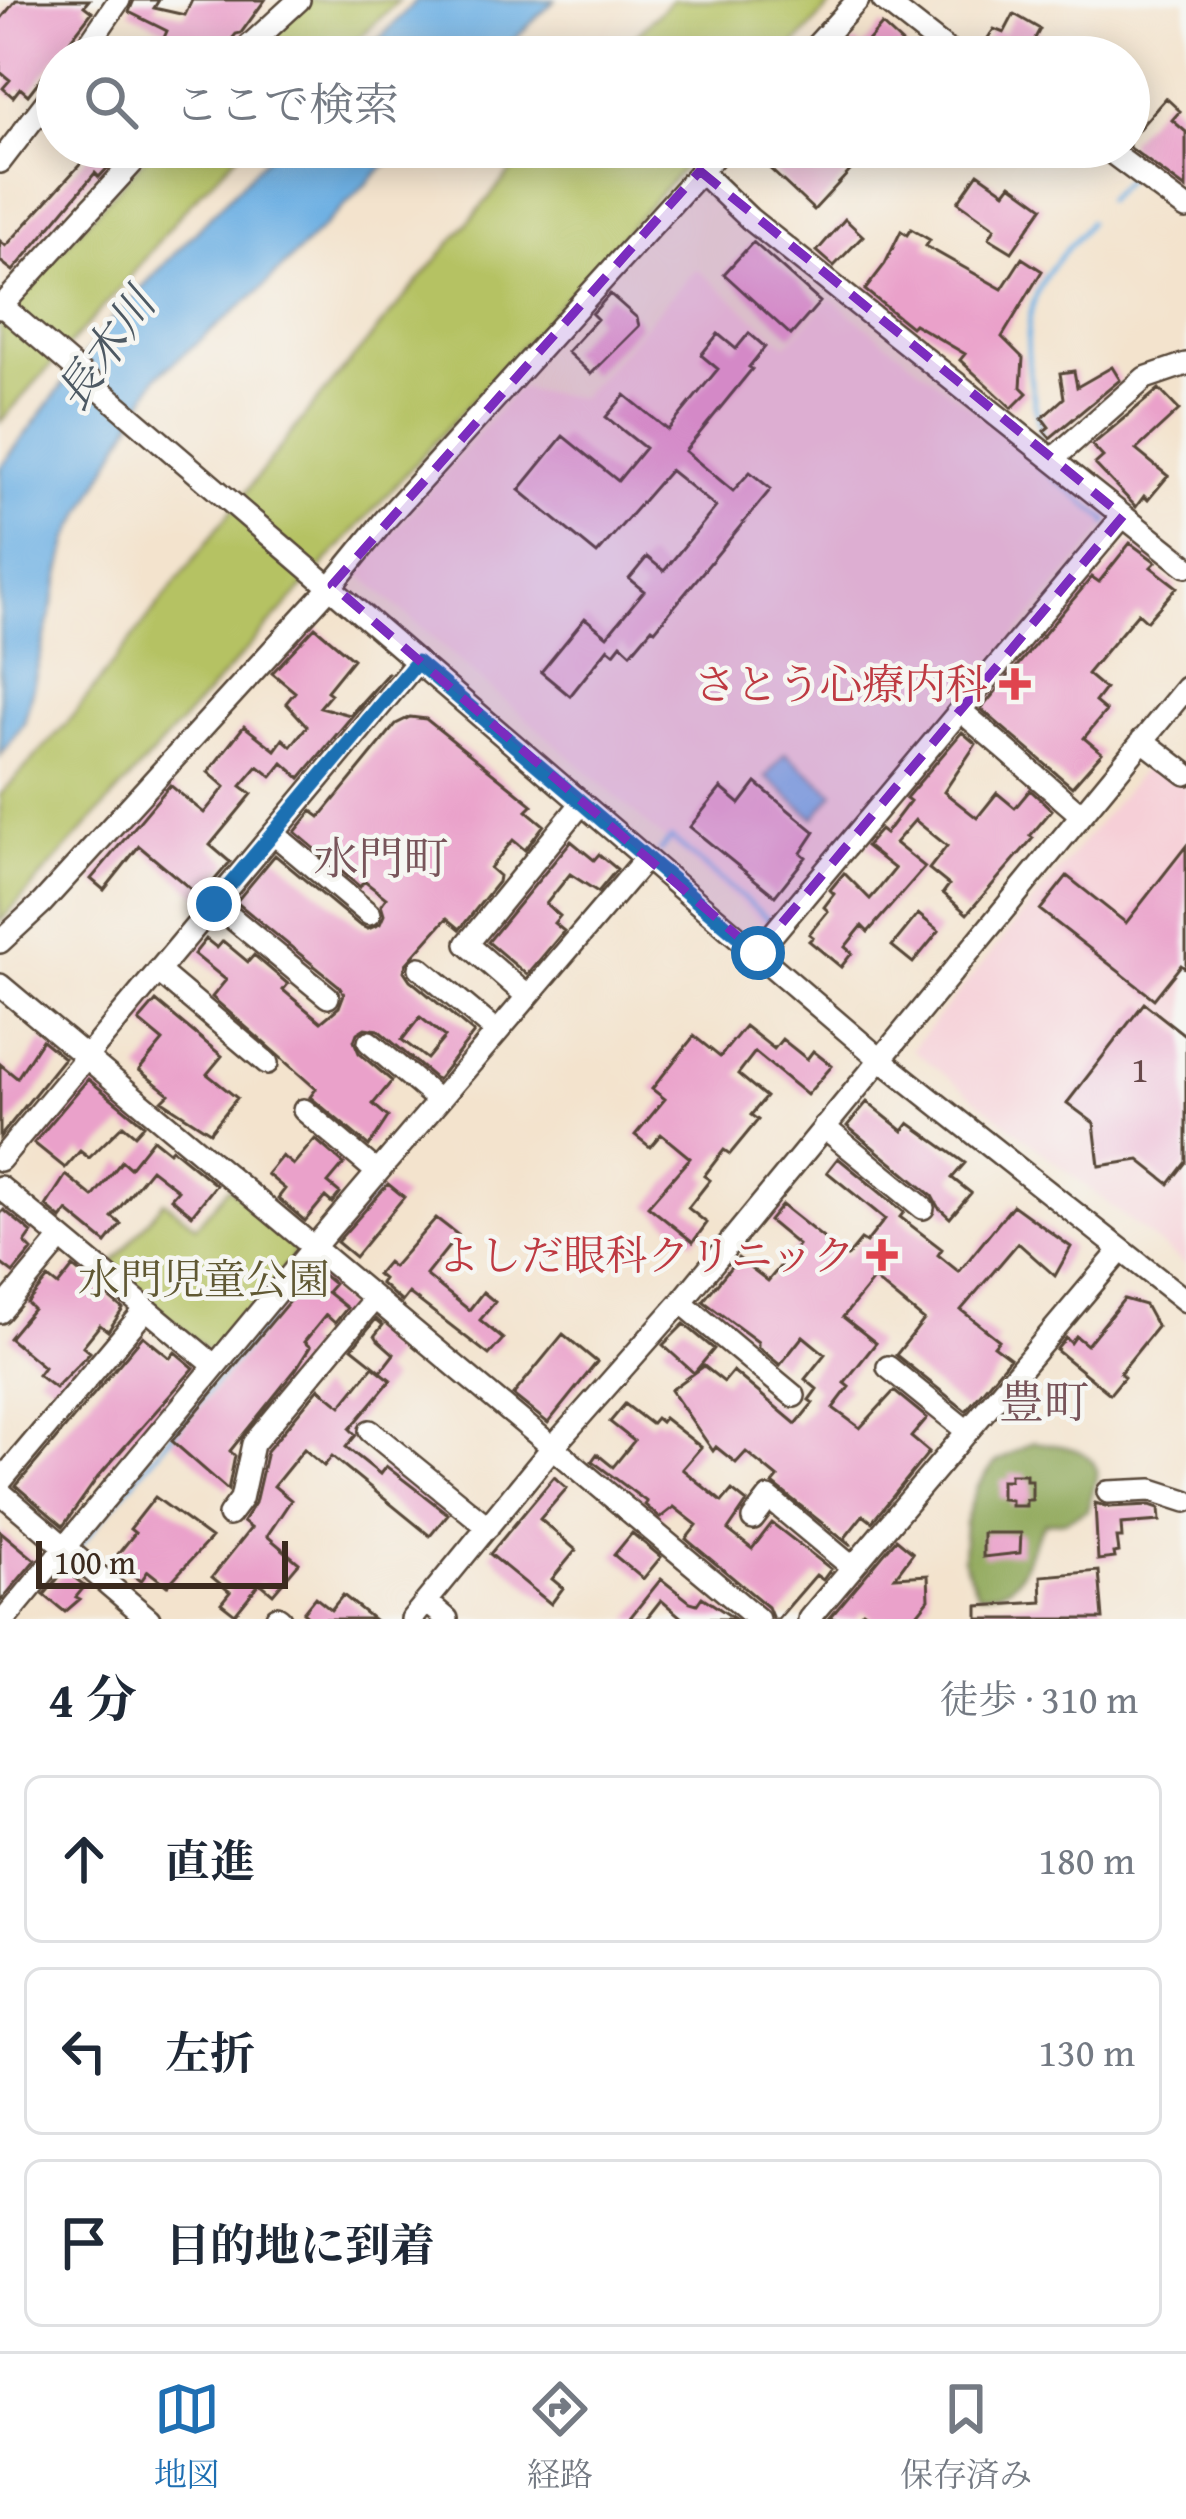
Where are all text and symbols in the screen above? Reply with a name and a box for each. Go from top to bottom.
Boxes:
search box [36,36,1150,168]
icon: search [78,69,144,135]
text: ここで検索 [174,71,399,136]
water label: 長木川 [39,271,173,423]
place label: さとう心療内科 [694,653,988,714]
marker: さとう心療内科 [999,668,1031,700]
district label: 水門町 [313,825,449,890]
route end [187,877,241,931]
route start [731,926,785,980]
house number: 1 [1131,1042,1149,1095]
place label: よしだ眼科クリニック [438,1224,855,1285]
marker: よしだ眼科クリニック [866,1239,898,1271]
park label: 水門児童公園 [78,1248,330,1309]
district label: 豊町 [999,1369,1089,1434]
scale bar [36,1535,288,1588]
text: 100 m [54,1538,136,1586]
text: 4 分 [48,1661,137,1736]
text: 徒歩 · 310 m [940,1670,1138,1727]
icon: ahead [51,1826,117,1892]
text: 直進 [165,1828,255,1893]
text: 180 m [1038,1831,1135,1888]
icon: left [51,2018,117,2084]
text: 左折 [165,2020,255,2085]
text: 130 m [1038,2023,1135,2080]
icon: arrive [51,2210,117,2276]
text: 目的地に到着 [165,2212,435,2277]
tab: 地図 [154,2376,220,2498]
tab: 経路 [527,2376,593,2498]
tab: 保存済み [900,2376,1032,2498]

